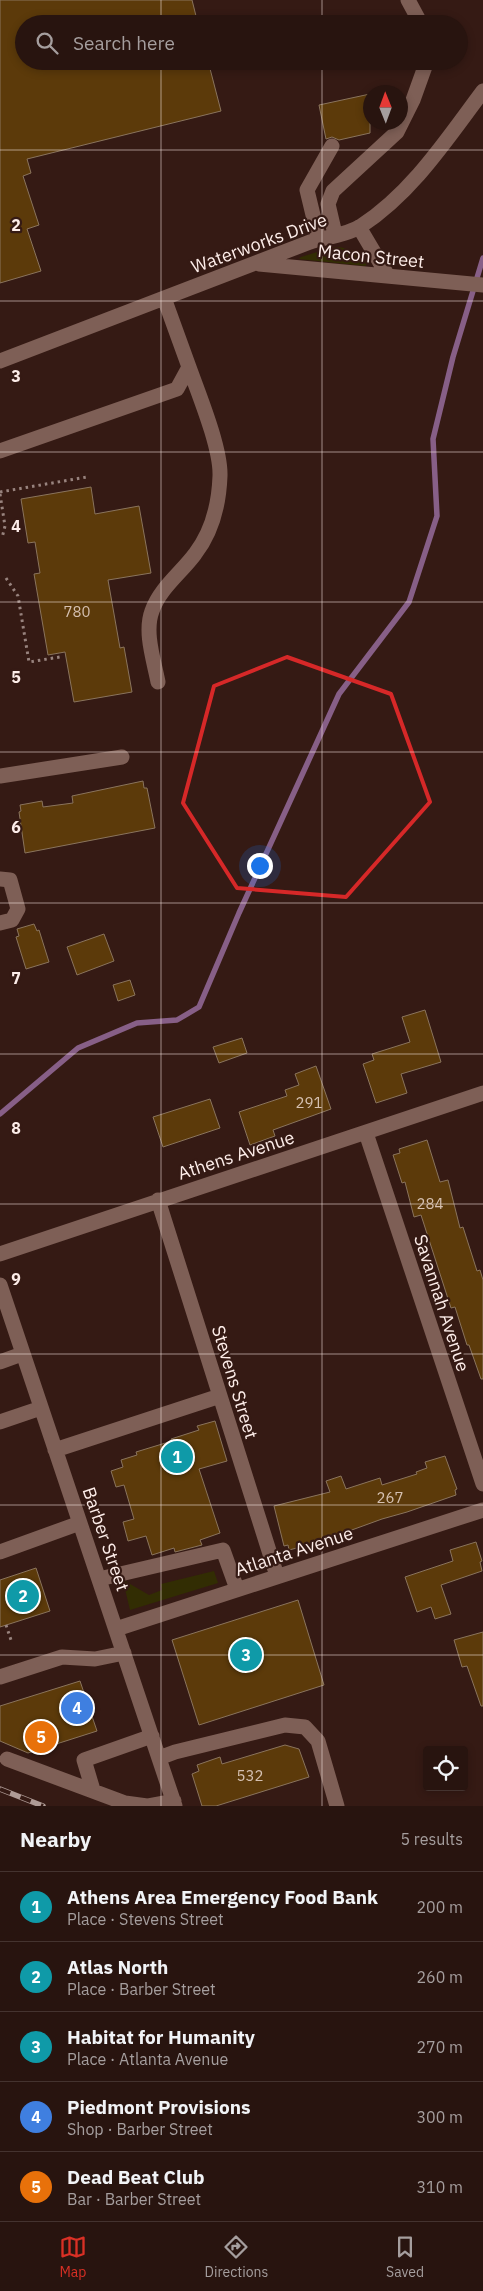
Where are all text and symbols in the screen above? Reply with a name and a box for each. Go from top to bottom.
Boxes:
search box [15,15,468,70]
icon: search [33,29,61,57]
text: Search here [73,31,175,55]
north arrow [363,85,408,130]
street label: Waterworks Drive [188,208,330,278]
text: 2 [11,215,21,235]
street label: Macon Street [317,239,425,273]
text: 3 [11,366,21,386]
text: 4 [11,516,21,536]
house number: 780 [63,602,91,621]
text: 5 [11,667,21,687]
text: 6 [11,817,21,837]
your location [247,853,273,879]
text: 7 [11,968,21,988]
house number: 291 [295,1093,323,1112]
text: 8 [11,1118,21,1138]
street label: Athens Avenue [175,1125,297,1185]
house number: 284 [416,1194,444,1213]
street label: Savannah Avenue [409,1232,475,1375]
text: 9 [11,1269,21,1289]
street label: Stevens Street [207,1322,263,1442]
pin: 1 [161,1438,193,1476]
street label: Barber Street [77,1484,135,1594]
house number: 267 [376,1488,404,1507]
street label: Atlanta Avenue [232,1521,356,1581]
pin: 2 [7,1577,39,1615]
pin: 3 [230,1636,262,1674]
pin: 4 [61,1689,93,1727]
pin: 5 [25,1718,57,1756]
map controls [423,1746,468,1791]
button: locate [423,1746,468,1791]
house number: 532 [236,1766,264,1785]
text: Nearby [20,1825,91,1853]
text: 5 results [400,1829,463,1849]
text: Athens Area Emergency Food Bank [67,1885,378,1909]
text: 1 [31,1897,41,1917]
text: 200 m [416,1897,463,1917]
text: Place · Stevens Street [67,1909,224,1929]
text: Atlas North [67,1955,168,1979]
text: 2 [31,1967,41,1987]
text: 260 m [416,1967,463,1987]
text: Place · Barber Street [67,1979,216,1999]
text: Habitat for Humanity [67,2025,255,2049]
text: 3 [31,2037,41,2057]
text: 270 m [416,2037,463,2057]
text: Place · Atlanta Avenue [67,2049,228,2069]
text: Piedmont Provisions [67,2095,251,2119]
text: 4 [31,2107,41,2127]
text: 300 m [416,2107,463,2127]
text: Shop · Barber Street [67,2119,213,2139]
text: Dead Beat Club [67,2165,205,2189]
text: 5 [31,2177,41,2197]
text: 310 m [416,2177,463,2197]
text: Bar · Barber Street [67,2189,201,2209]
tab: Map [59,2233,87,2281]
tab: Directions [205,2233,268,2281]
tab: Saved [386,2233,424,2281]

